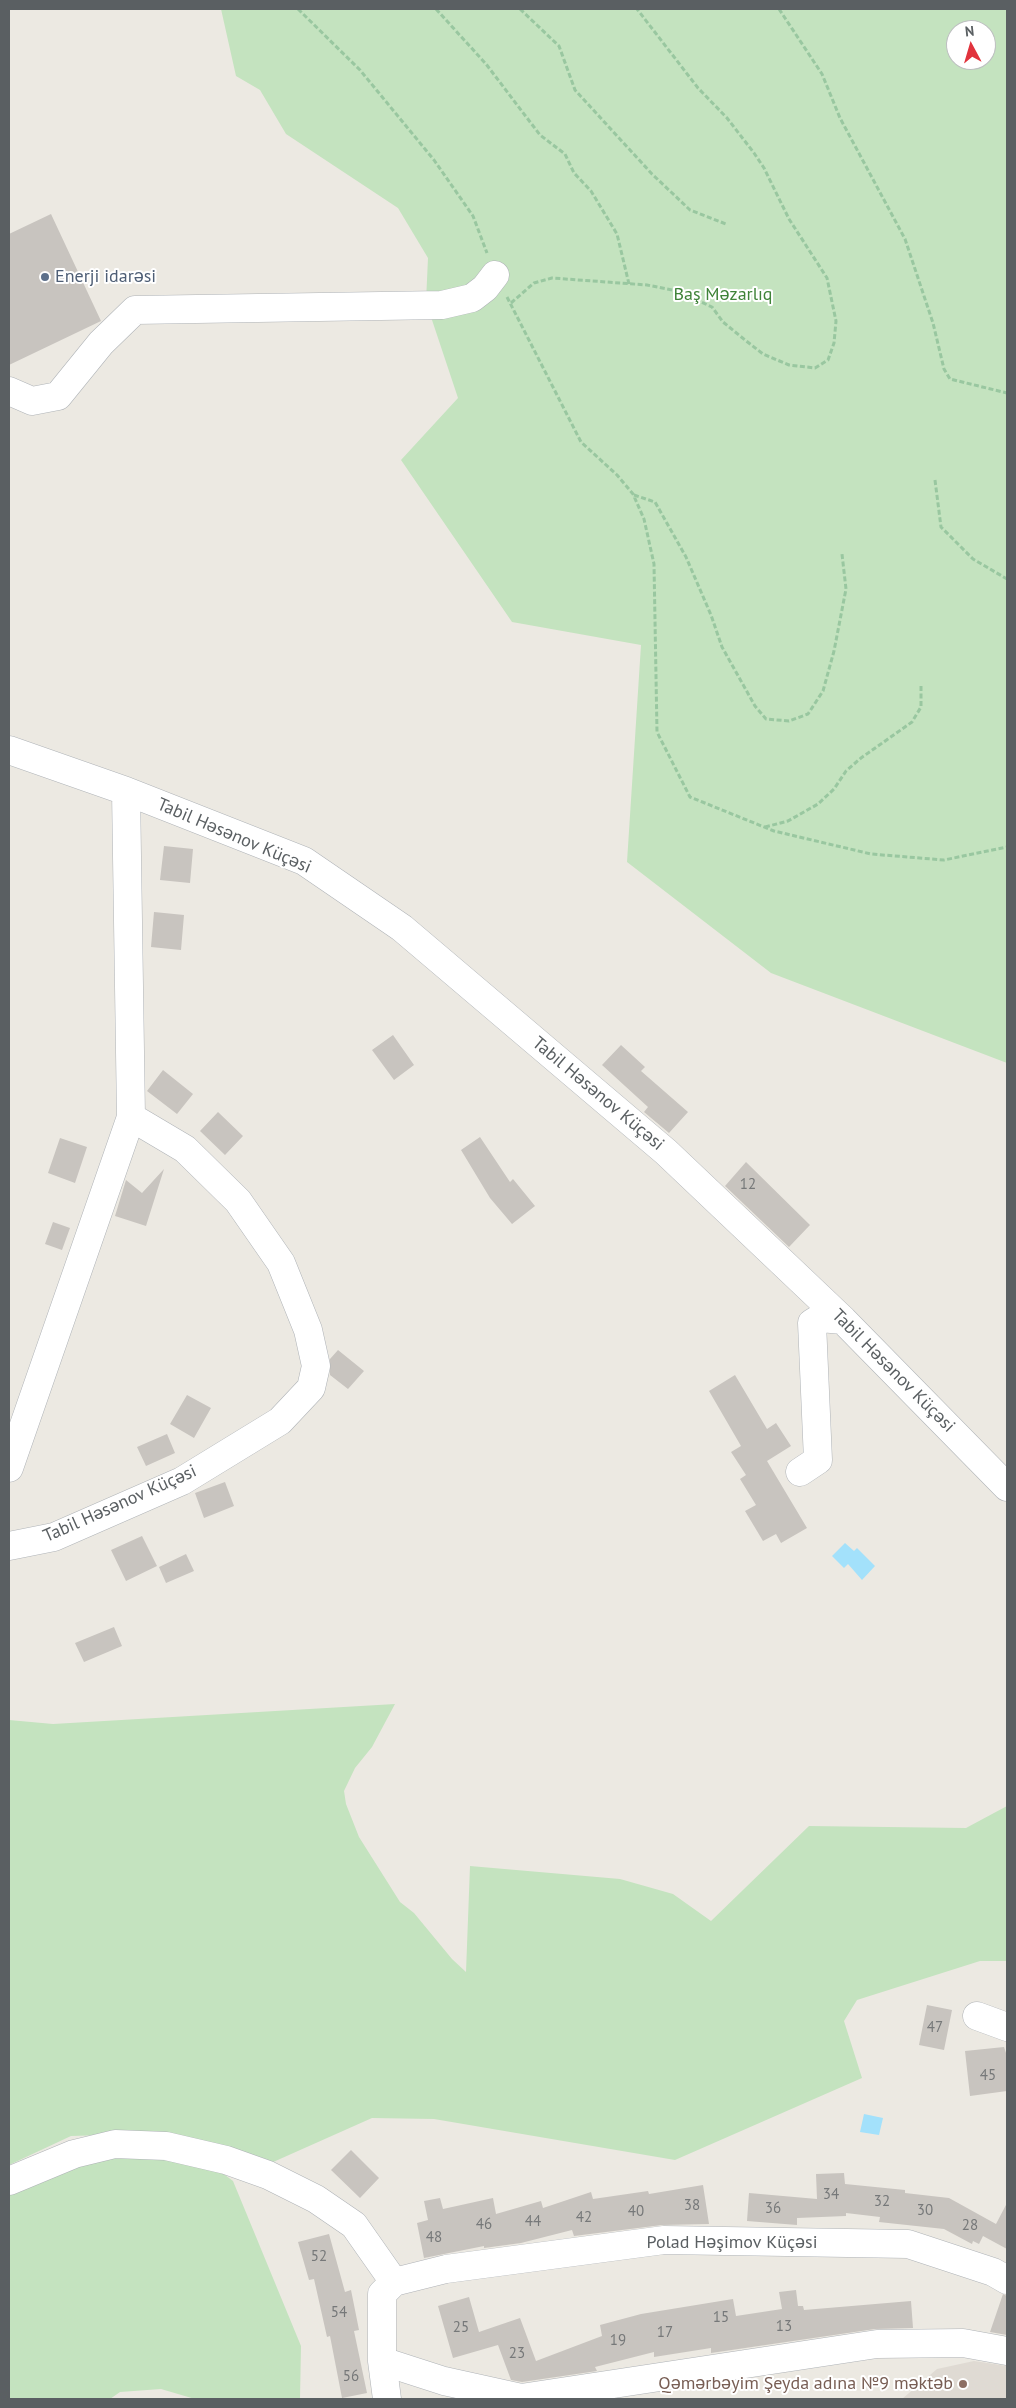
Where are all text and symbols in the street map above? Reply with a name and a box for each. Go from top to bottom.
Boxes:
north arrow [946,20,996,70]
text: N [964,22,975,41]
place label: Enerji idarəsi [55,266,156,288]
marker: Enerji idarəsi [39,271,51,283]
park label: Baş Məzarlıq [674,284,772,306]
street label: Tabil Həsənov Küçəsi [154,794,314,878]
street label: Tabil Həsənov Küçəsi [528,1033,668,1155]
house number: 12 [740,1176,756,1194]
street label: Tabil Həsənov Küçəsi [827,1305,959,1437]
street label: Tabil Həsənov Küçəsi [40,1461,200,1547]
house number: 47 [927,2019,943,2037]
house number: 45 [980,2067,996,2085]
house number: 34 [823,2186,839,2204]
house number: 32 [874,2193,890,2211]
house number: 38 [684,2197,700,2215]
house number: 36 [765,2200,781,2218]
house number: 30 [917,2202,933,2220]
house number: 40 [628,2203,644,2221]
house number: 42 [576,2209,592,2227]
house number: 44 [525,2213,541,2231]
house number: 46 [476,2216,492,2234]
house number: 28 [962,2217,978,2235]
house number: 48 [426,2229,442,2247]
street label: Polad Həşimov Küçəsi [647,2232,817,2254]
house number: 52 [311,2248,327,2266]
house number: 54 [331,2304,347,2322]
house number: 15 [713,2309,729,2327]
house number: 13 [776,2318,792,2336]
house number: 25 [453,2319,469,2337]
house number: 17 [657,2324,673,2342]
house number: 19 [610,2332,626,2350]
house number: 23 [509,2345,525,2363]
house number: 56 [343,2368,359,2386]
place label: Qəmərbəyim Şeyda adına №9 məktəb [658,2373,953,2395]
marker: Qəmərbəyim Şeyda adına №9 məktəb [957,2378,969,2390]

